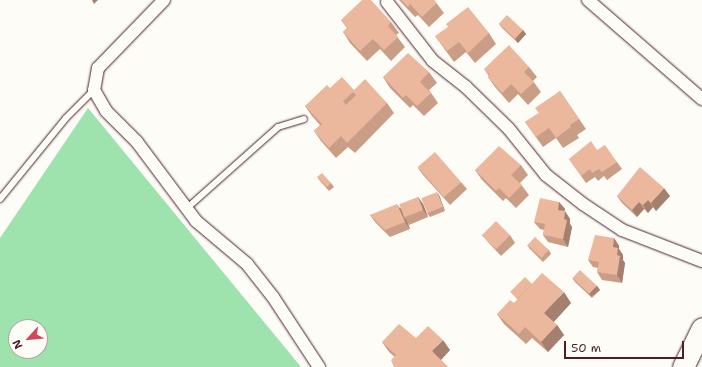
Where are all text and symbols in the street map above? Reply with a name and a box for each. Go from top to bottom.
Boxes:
north arrow [8,319,48,359]
scale bar [566,333,686,359]
text: N [9,337,26,352]
text: 50 m [571,340,601,356]

